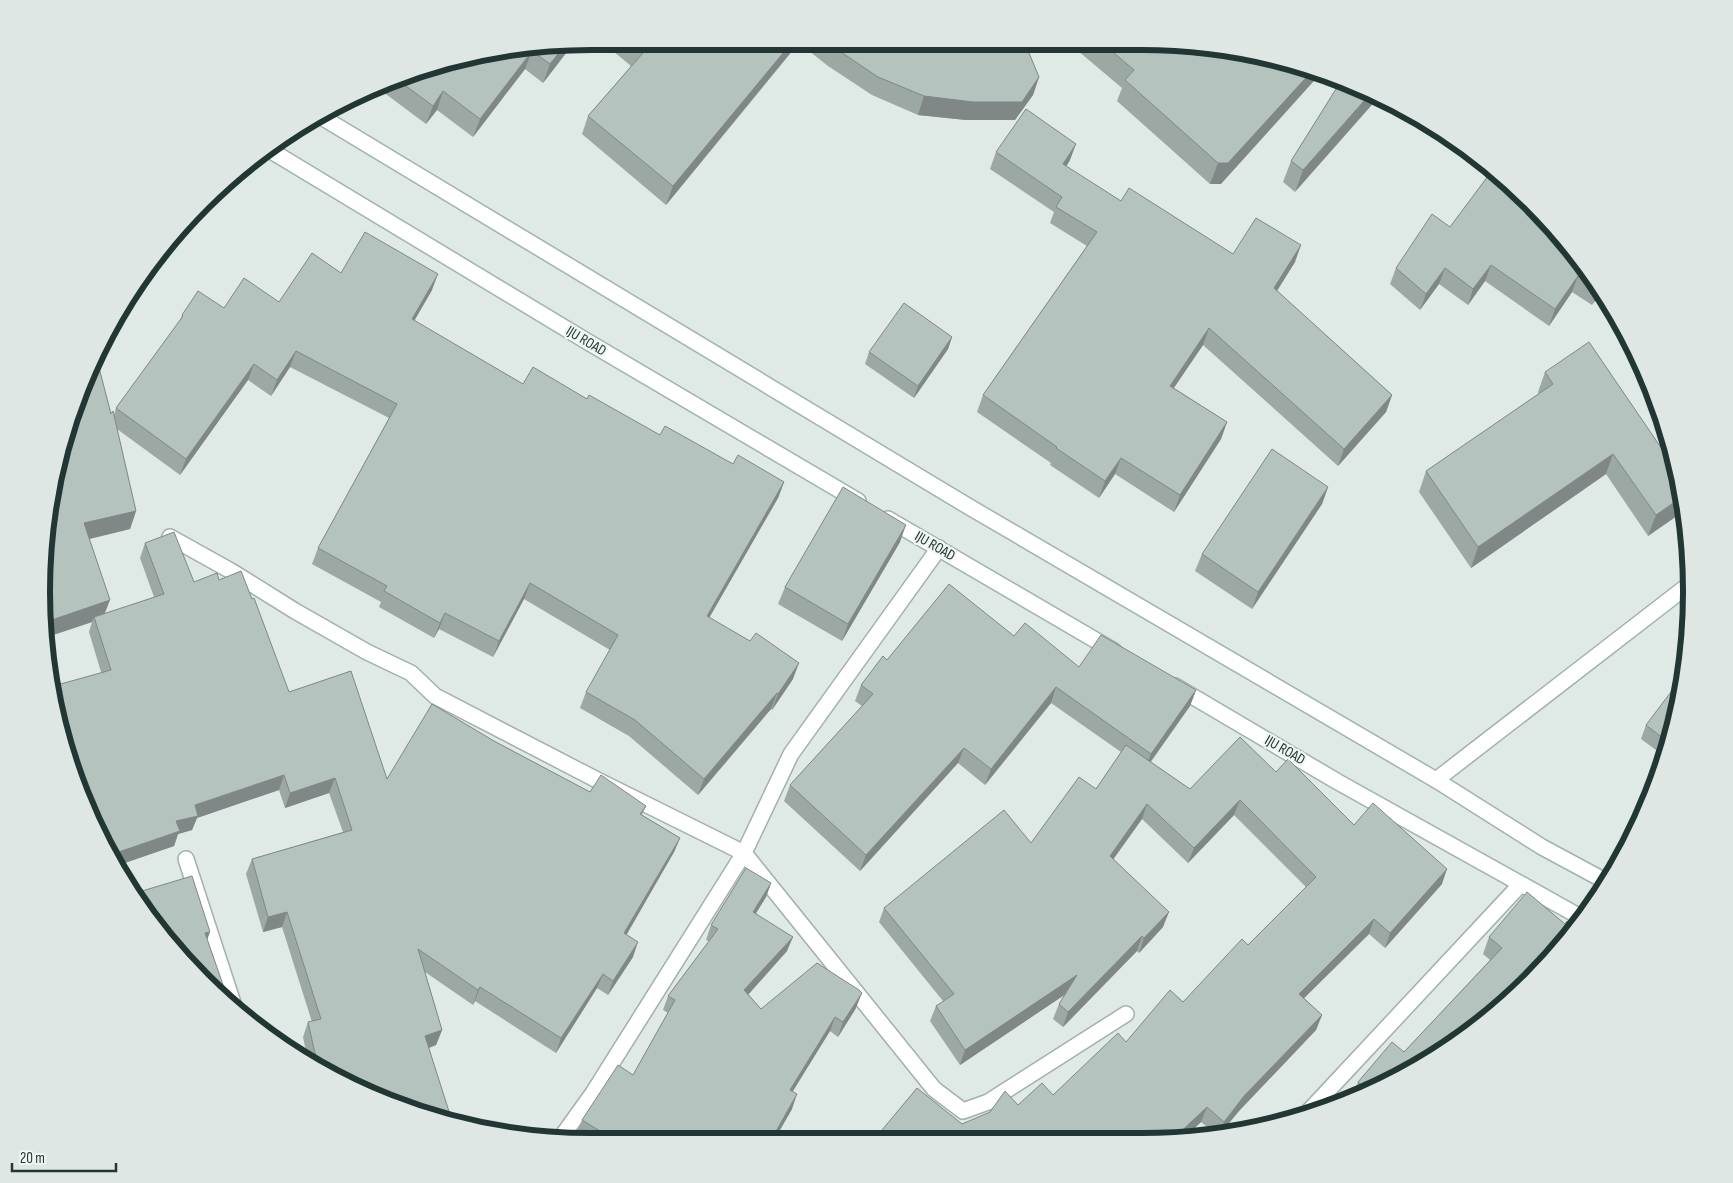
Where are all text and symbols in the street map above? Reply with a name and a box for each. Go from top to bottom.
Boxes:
street label: IJU ROAD [562,322,610,360]
street label: IJU ROAD [911,527,959,565]
street label: IJU ROAD [1261,731,1309,769]
scale bar [12,1140,116,1172]
text: 20 m [20,1149,45,1168]

